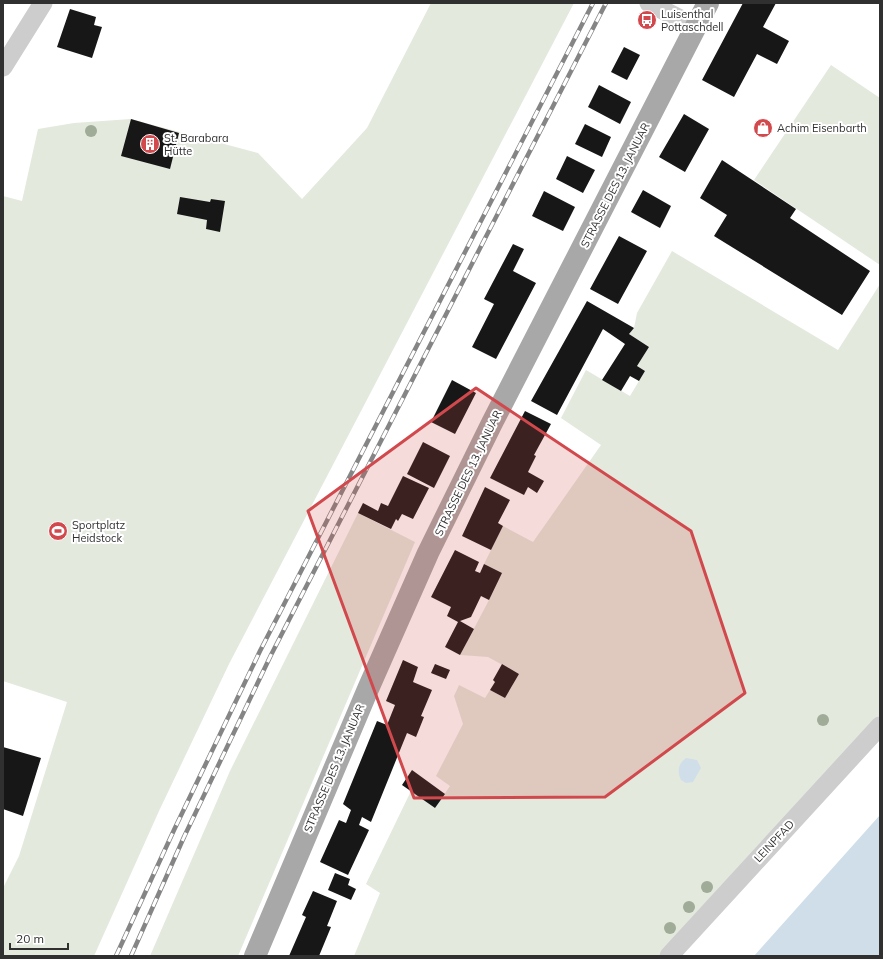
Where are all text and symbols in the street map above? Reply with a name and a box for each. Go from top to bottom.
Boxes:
place label: Luisenthal Pottaschdell [661,7,723,34]
bus stop icon: Luisenthal Pottaschdell [636,9,658,31]
shop icon: Achim Eisenbarth [752,117,774,139]
street label: STRASSE DES 13. JANUAR [577,120,653,250]
place label: Achim Eisenbarth [777,121,867,135]
place label: St. Barabara Hütte [164,131,229,158]
building icon: St. Barabara Hütte [139,133,161,155]
street label: STRASSE DES 13. JANUAR [431,407,505,538]
place label: Sportplatz Heidstock [72,518,126,545]
sports icon: Sportplatz Heidstock [47,520,69,542]
street label: STRASSE DES 13. JANUAR [301,701,368,834]
street label: LEINPFAD [751,817,797,865]
scale bar [10,925,68,951]
text: 20 m [16,931,44,946]

